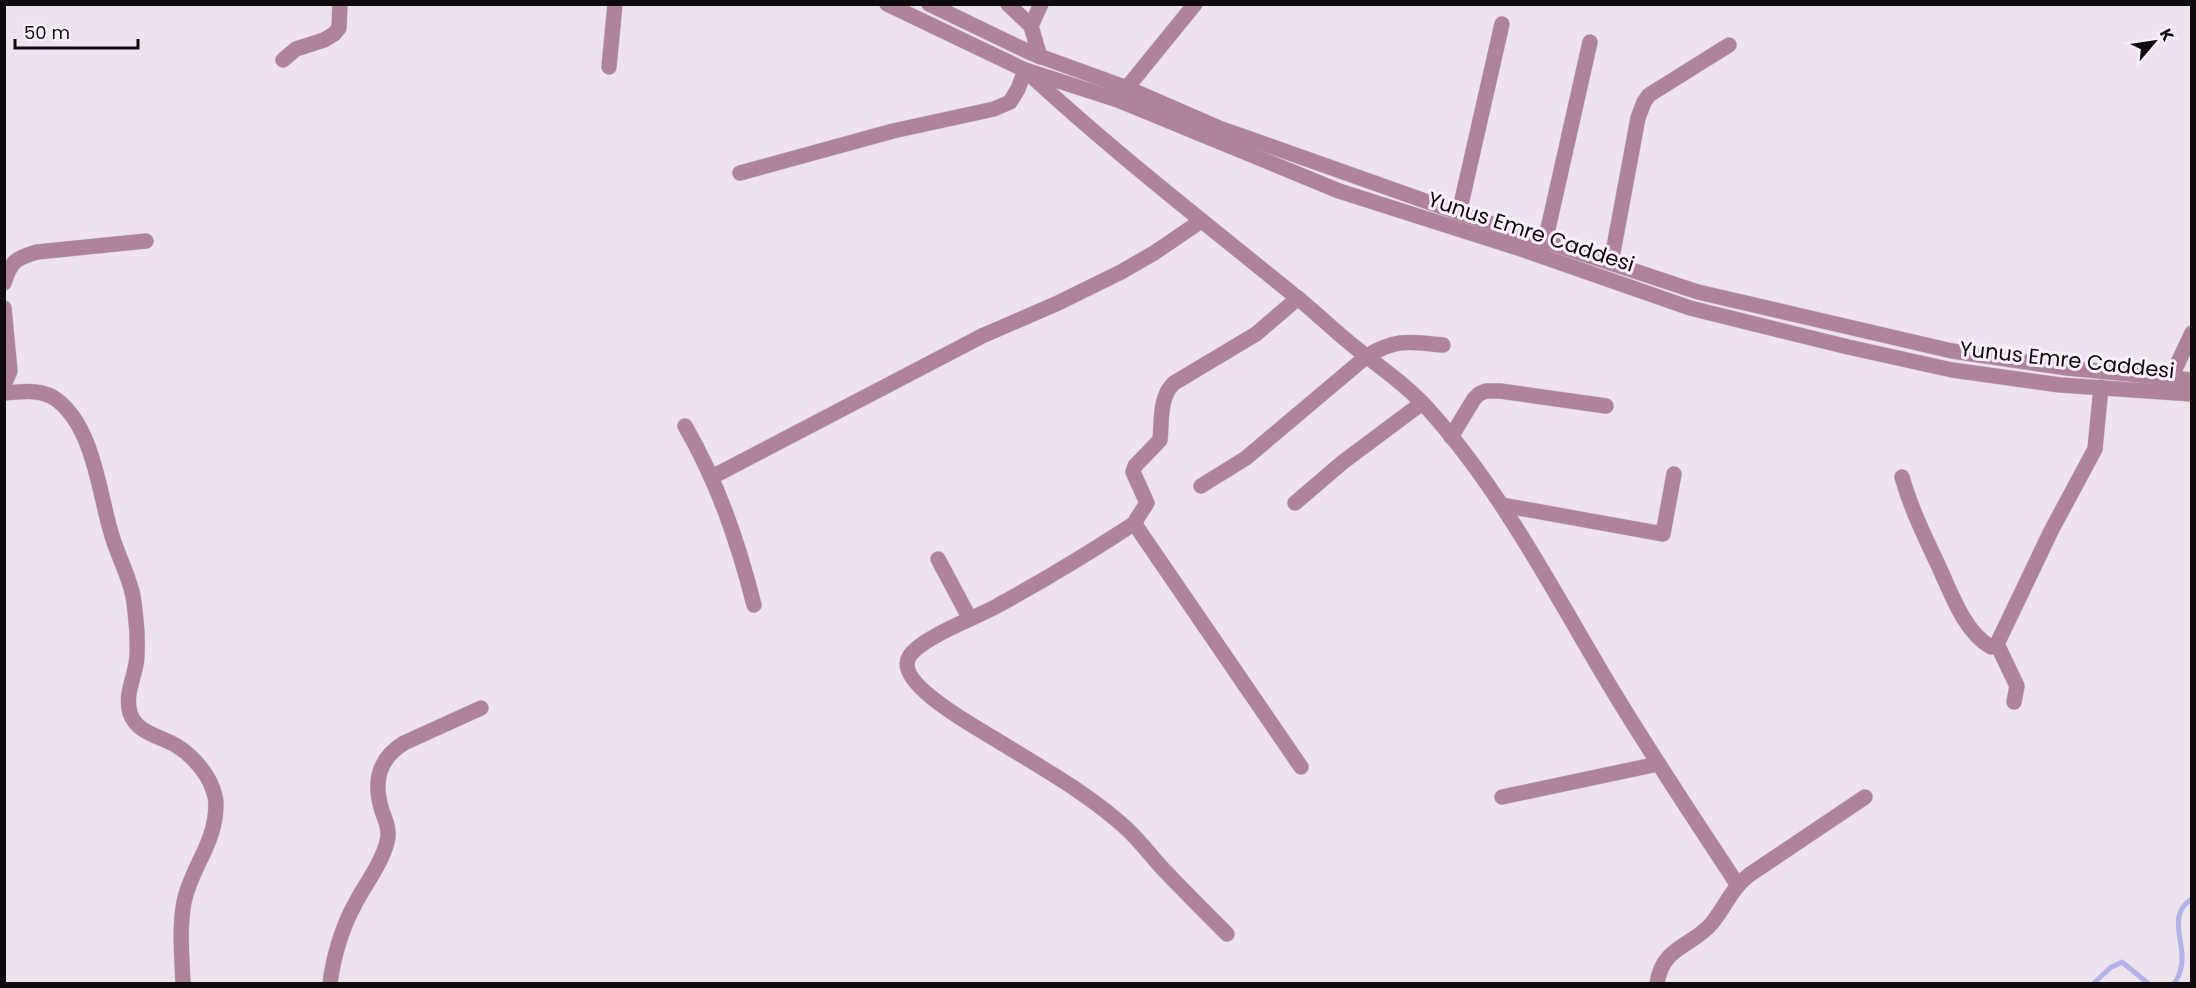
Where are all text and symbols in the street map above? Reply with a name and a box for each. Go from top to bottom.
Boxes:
scale bar [15,12,138,50]
north arrow [2124,12,2184,72]
text: 50 m [24,20,70,45]
text: K [2154,25,2179,45]
street label: Yunus Emre Caddesi [1424,184,1638,279]
street label: Yunus Emre Caddesi [1958,334,2176,385]

